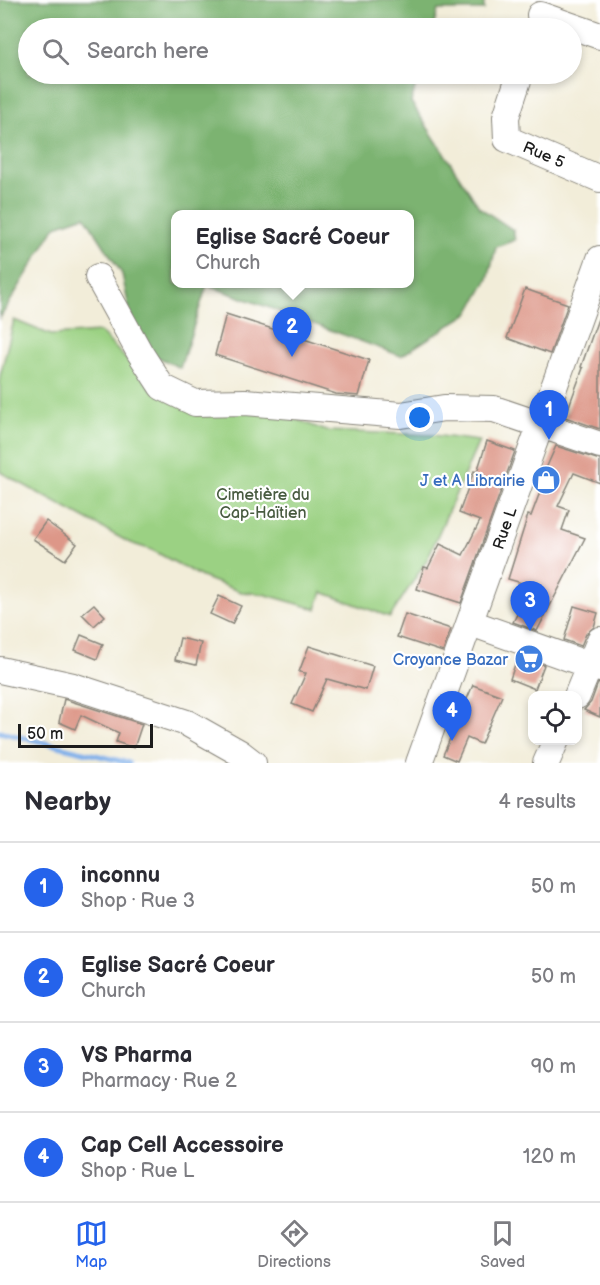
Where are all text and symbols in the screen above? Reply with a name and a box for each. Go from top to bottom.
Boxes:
search box [18,18,582,84]
icon: search [39,35,72,68]
text: Search here [87,38,209,65]
street label: Rue 5 [520,138,567,173]
popup [171,210,414,288]
text: Eglise Sacré Coeur [196,224,389,251]
text: Church [196,251,260,275]
pin: 2 [272,308,312,357]
pin: 1 [530,390,568,440]
your location [405,403,434,432]
shop icon: J et A Librairie [530,464,562,496]
place label: J et A Librairie [420,472,526,491]
park label: Cimetière du Cap-Haïtien [216,486,310,523]
street label: Rue L [489,504,522,552]
pin: 3 [510,582,550,631]
supermarket icon: Croyance Bazar [513,643,545,675]
place label: Croyance Bazar [393,651,508,670]
map controls [528,691,582,745]
button: locate [528,691,582,745]
pin: 4 [432,692,472,741]
scale bar [18,721,153,748]
text: 50 m [27,725,63,744]
text: Nearby [24,787,111,818]
text: 4 results [498,790,576,814]
text: inconnu [81,862,160,889]
text: 1 [39,875,48,899]
text: 50 m [531,875,576,899]
text: Shop · Rue 3 [81,889,195,913]
text: Eglise Sacré Coeur [81,952,275,979]
text: 2 [38,965,49,989]
text: 50 m [531,965,576,989]
text: Church [81,979,146,1003]
text: VS Pharma [81,1042,192,1069]
text: 3 [38,1055,49,1079]
text: 90 m [531,1055,576,1079]
text: Pharmacy · Rue 2 [81,1069,237,1093]
text: Cap Cell Accessoire [81,1132,284,1159]
text: 4 [38,1145,49,1169]
text: 120 m [523,1145,576,1169]
text: Shop · Rue L [81,1159,194,1183]
tab: Map [75,1217,108,1272]
tab: Directions [257,1217,331,1272]
tab: Saved [480,1217,525,1272]

